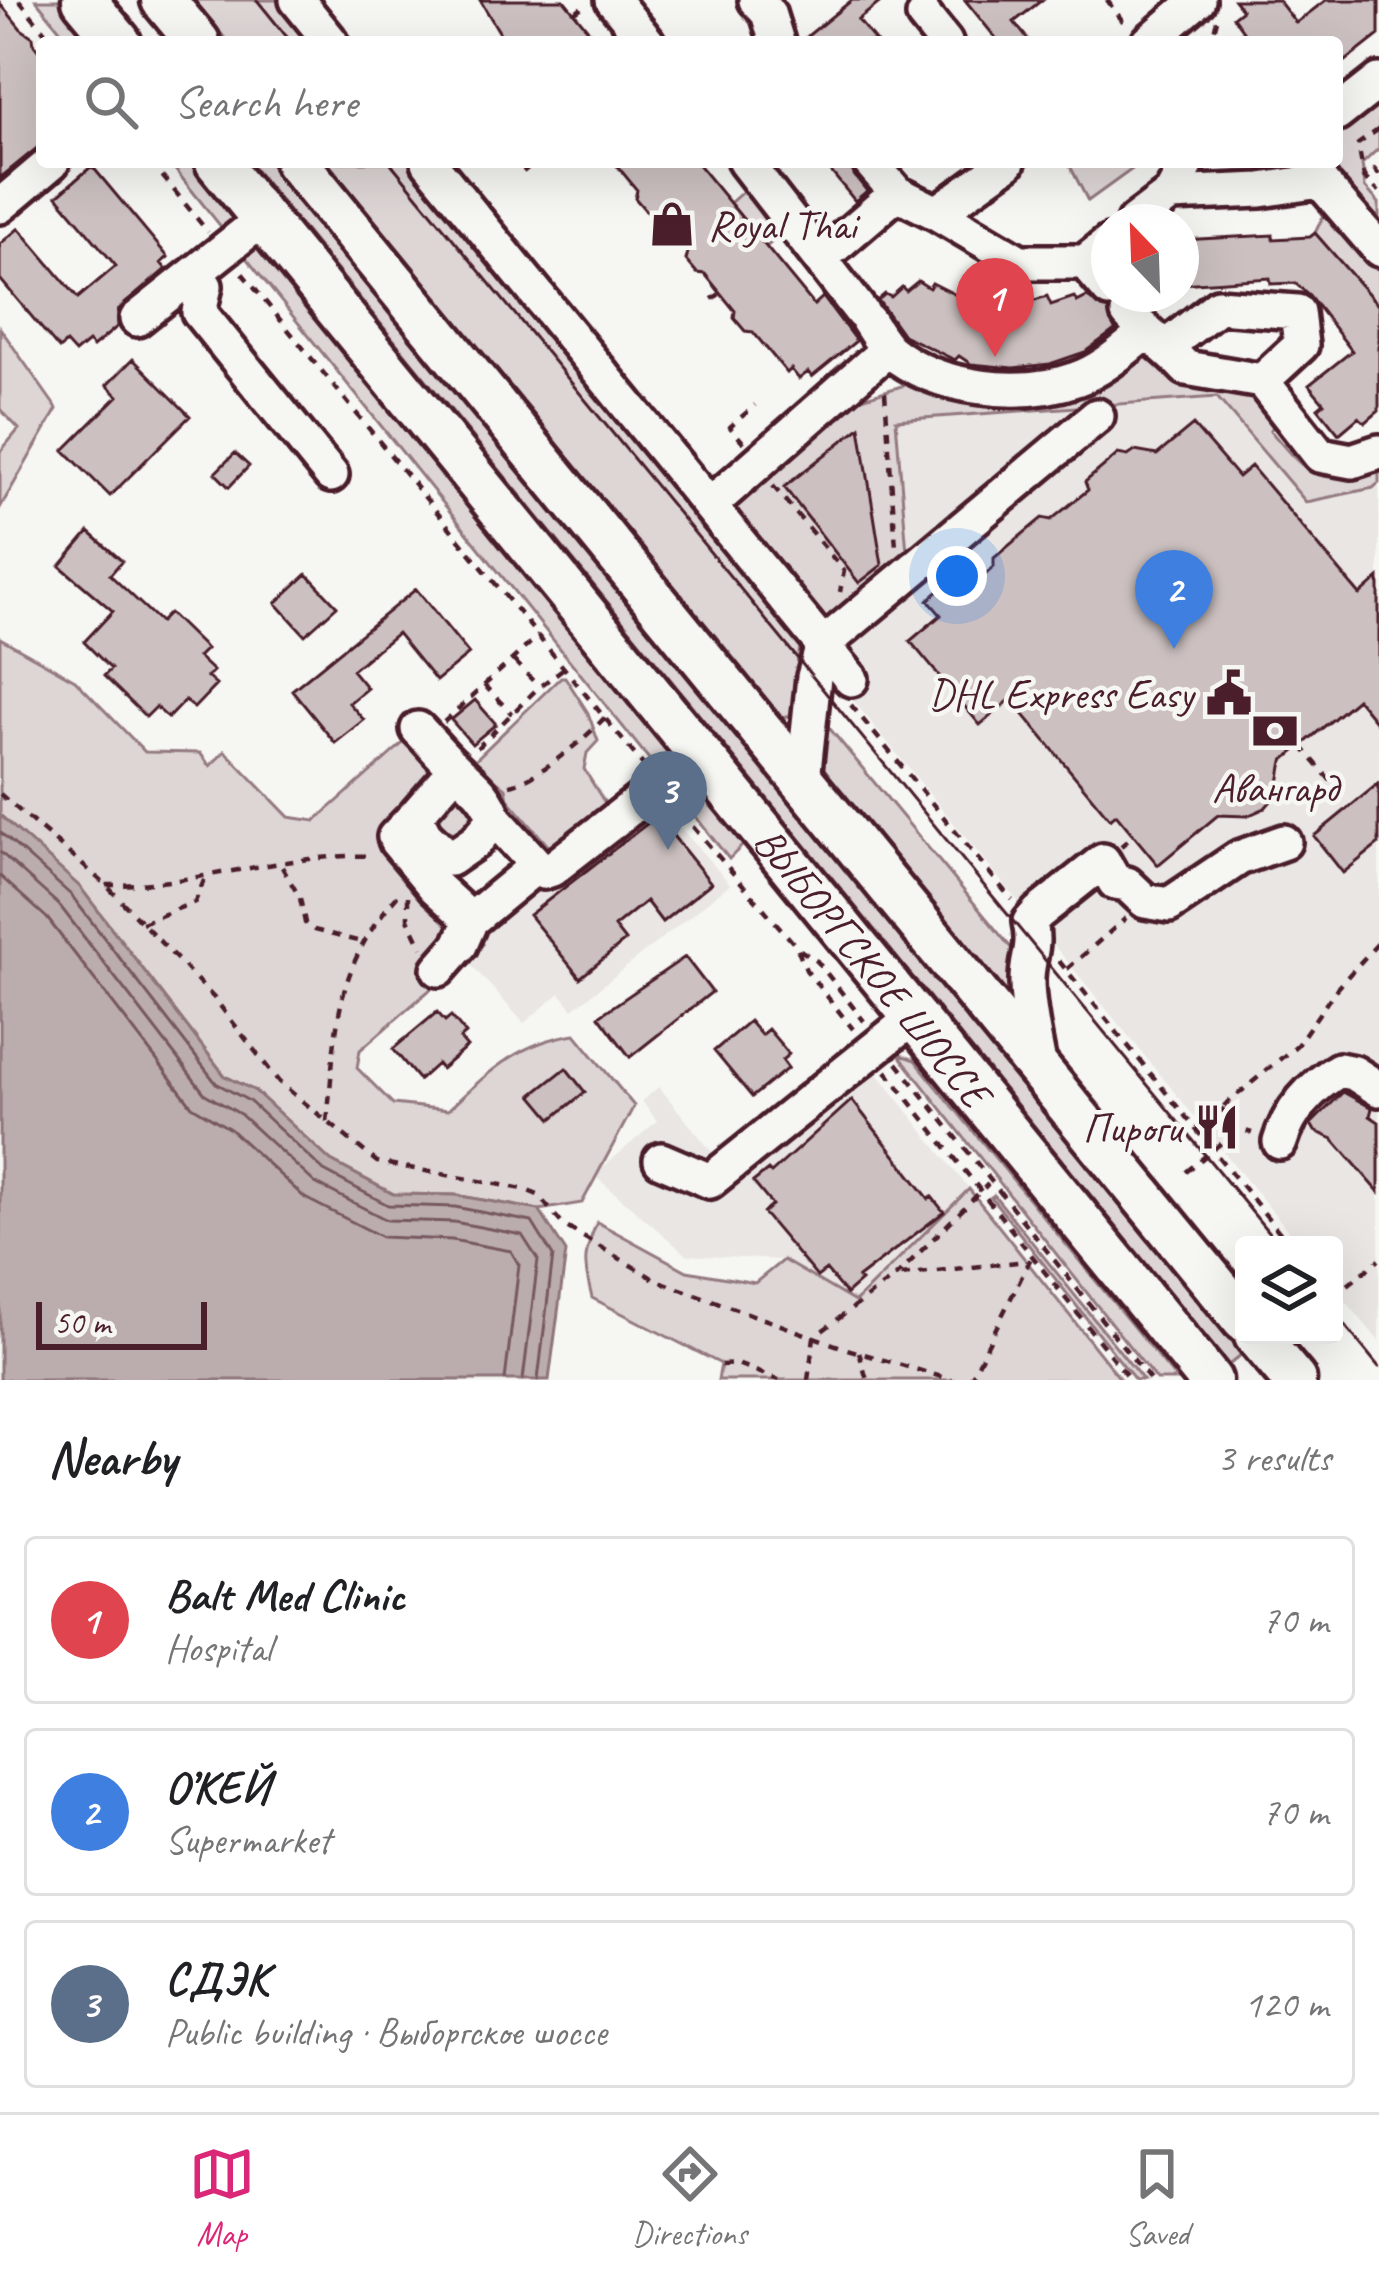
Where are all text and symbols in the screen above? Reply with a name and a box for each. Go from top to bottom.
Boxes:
search box [36,36,1343,168]
icon: search [78,69,144,135]
text: Search here [174,74,357,131]
shop icon: Royal Thai [647,199,697,249]
place label: Royal Thai [708,199,861,252]
north arrow [1091,204,1199,312]
pin: 1 [956,258,1034,357]
your location [927,546,987,606]
pin: 2 [1135,550,1213,649]
place label: DHL Express Easy [929,668,1197,721]
public building icon: DHL Express Easy [1204,668,1254,718]
bank icon: Авангард [1250,706,1300,756]
pin: 3 [629,751,707,850]
place label: Авангард [1212,762,1342,815]
street label: ВЫБОРГСКОЕ ШОССЕ [742,817,1005,1122]
place label: Пироги [1083,1102,1185,1155]
restaurant icon: Пироги [1192,1102,1242,1152]
map controls [1235,1236,1343,1344]
button: layers [1235,1236,1343,1344]
scale bar [36,1296,207,1349]
text: 50 m [54,1302,110,1344]
text: Nearby [48,1426,176,1490]
text: 3 results [1217,1434,1331,1483]
text: Balt Med Clinic [165,1567,405,1624]
text: 1 [81,1596,99,1645]
text: 70 m [1262,1596,1328,1645]
text: Hospital [165,1624,272,1673]
text: О’КЕЙ [165,1759,269,1816]
text: 2 [81,1788,99,1837]
text: 70 m [1262,1788,1328,1837]
text: Supermarket [165,1816,331,1865]
text: СДЭК [165,1951,268,2008]
text: 3 [81,1980,99,2029]
text: 120 m [1244,1980,1328,2029]
text: Public building · Выборгское шоссе [165,2008,607,2057]
tab: Map [189,2141,255,2255]
tab: Directions [632,2141,747,2255]
tab: Saved [1124,2141,1190,2255]

